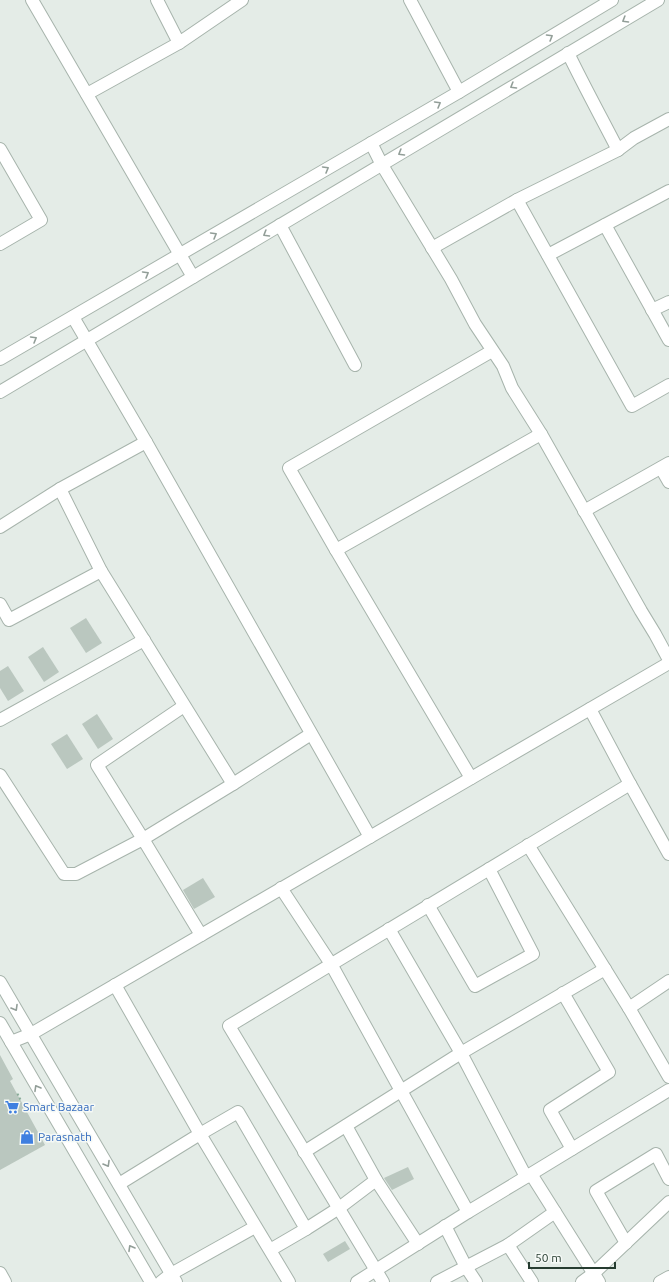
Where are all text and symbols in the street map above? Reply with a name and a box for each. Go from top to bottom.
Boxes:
one-way arrow [622,15,629,23]
one-way arrow [546,35,553,42]
one-way arrow [510,82,517,89]
one-way arrow [434,101,441,108]
one-way arrow [398,148,405,156]
one-way arrow [322,166,329,173]
one-way arrow [263,229,270,236]
one-way arrow [210,232,217,239]
one-way arrow [142,272,149,279]
one-way arrow [30,337,37,344]
one-way arrow [11,1004,18,1011]
one-way arrow [35,1084,42,1092]
supermarket icon: Smart Bazaar [4,1099,20,1115]
place label: Smart Bazaar [23,1100,94,1113]
shop icon: Parasnath [19,1129,35,1145]
place label: Parasnath [38,1130,92,1143]
one-way arrow [103,1160,110,1167]
scale bar [529,1244,615,1270]
one-way arrow [128,1245,136,1252]
text: 50 m [535,1251,562,1264]

